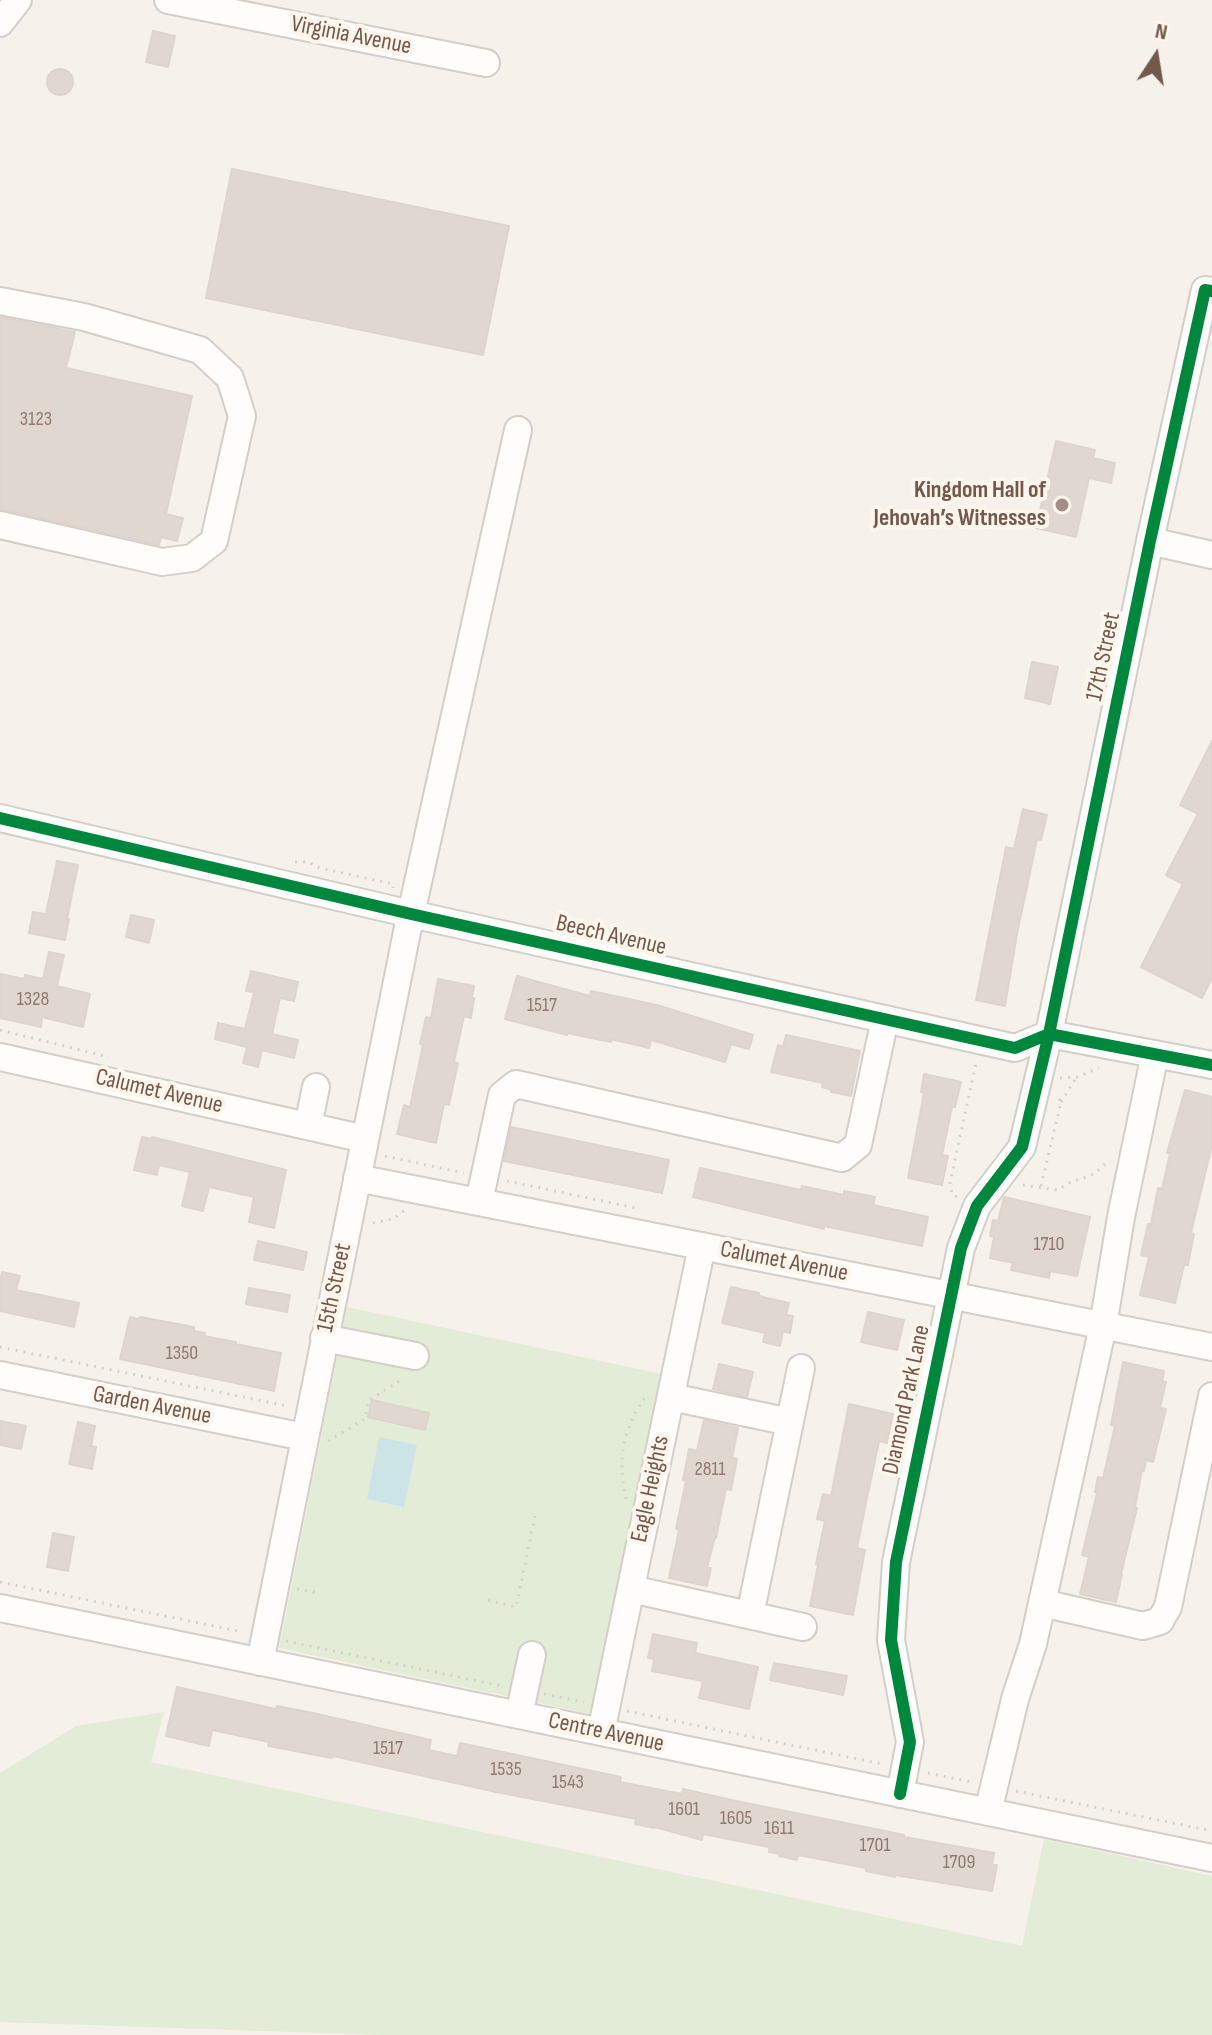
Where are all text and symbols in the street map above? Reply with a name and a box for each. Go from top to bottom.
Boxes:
street label: Virginia Avenue [288,10,414,62]
north arrow [1116,16,1196,96]
text: N [1153,18,1170,46]
house number: 3123 [20,408,52,432]
place label: Kingdom Hall of Jehovah’s Witnesses [874,477,1046,533]
marker: Kingdom Hall of Jehovah’s Witnesses [1053,496,1071,514]
street label: 17th Street [1081,610,1127,704]
street label: Beech Avenue [553,909,669,963]
house number: 1328 [17,988,49,1012]
house number: 1517 [527,994,557,1018]
street label: Calumet Avenue [93,1063,225,1121]
house number: 1710 [1034,1233,1064,1257]
street label: Calumet Avenue [718,1235,850,1289]
street label: 15th Street [312,1241,358,1335]
street label: Diamond Park Lane [877,1323,937,1477]
house number: 1350 [166,1342,198,1366]
street label: Garden Avenue [90,1380,214,1432]
street label: Eagle Heights [626,1433,676,1545]
house number: 2811 [695,1458,725,1482]
street label: Centre Avenue [546,1707,666,1759]
house number: 1517 [373,1737,403,1761]
house number: 1535 [490,1758,522,1782]
house number: 1543 [552,1771,584,1795]
house number: 1601 [668,1798,700,1822]
house number: 1605 [720,1807,752,1831]
house number: 1611 [764,1817,794,1841]
house number: 1701 [860,1834,890,1858]
house number: 1709 [943,1851,975,1875]

